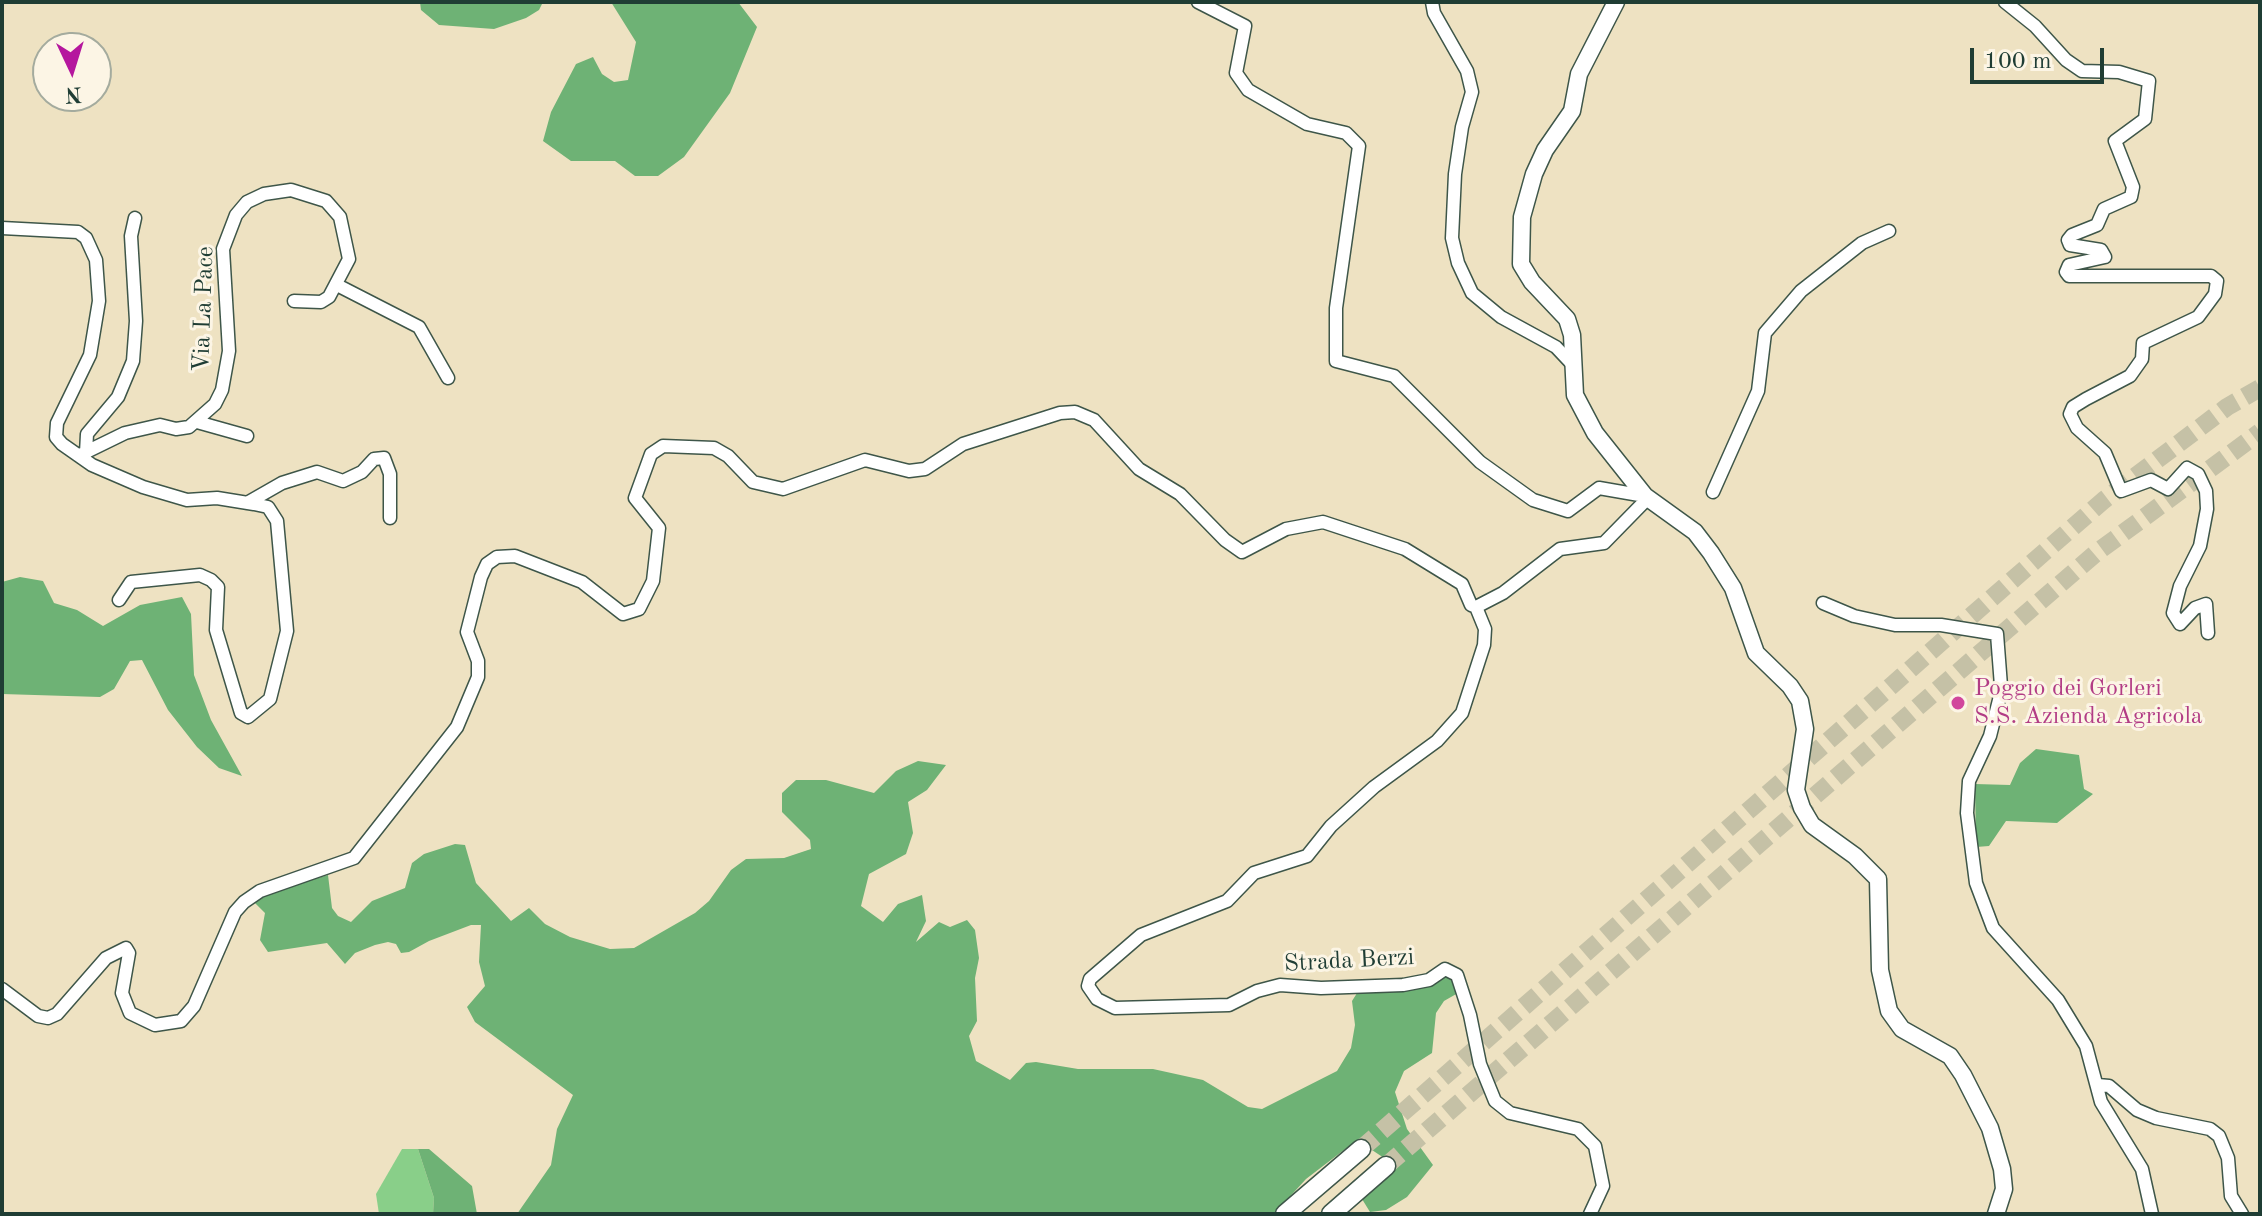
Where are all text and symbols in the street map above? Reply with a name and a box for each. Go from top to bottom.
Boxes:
north arrow [32,32,112,112]
scale bar [1974,32,2108,82]
text: 100 m [1984,50,2052,74]
text: N [64,82,83,106]
street label: Via La Pace [187,246,221,372]
place label: Poggio dei Gorleri S.S. Azienda Agricola [1974,675,2203,731]
marker: Poggio dei Gorleri S.S. Azienda Agricola [1949,694,1967,712]
street label: Strada Berzi [1283,943,1415,979]

